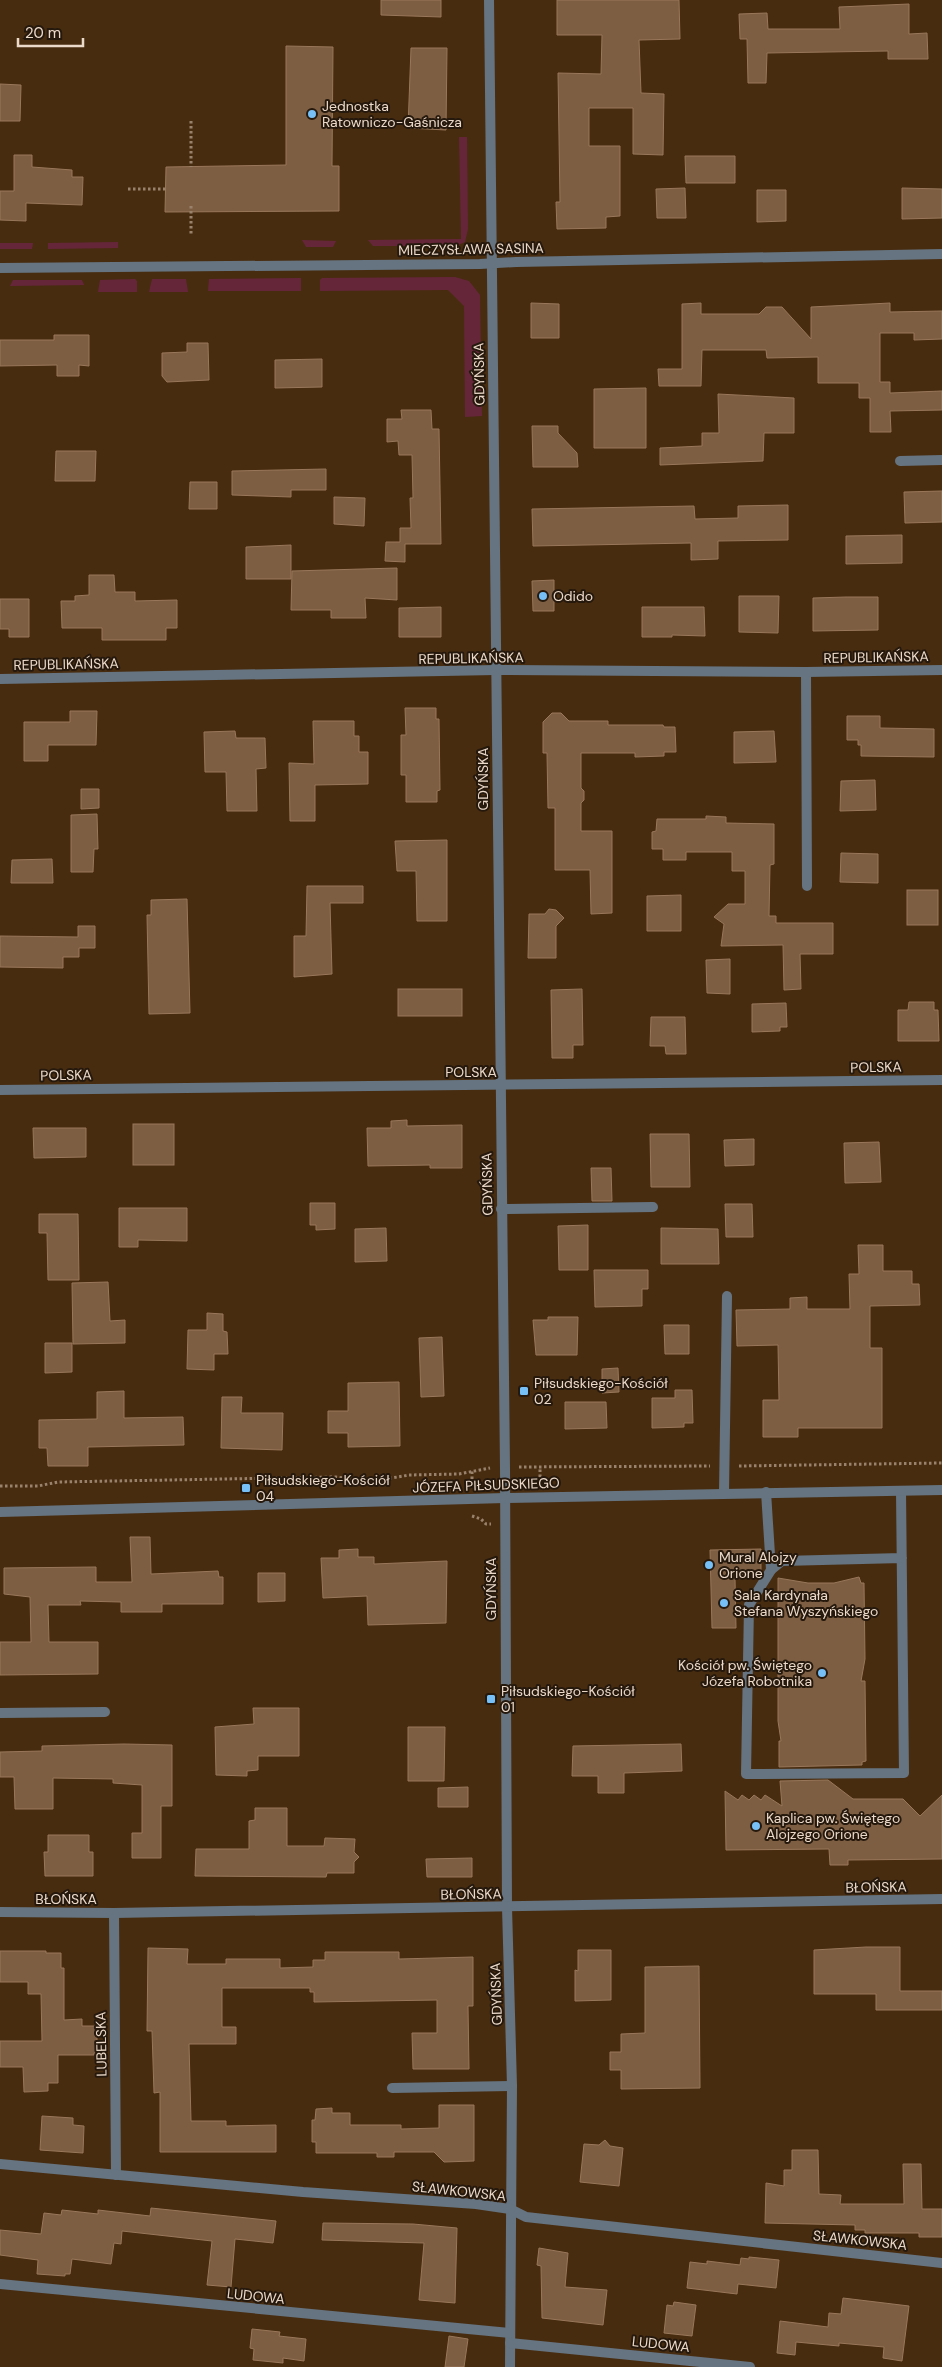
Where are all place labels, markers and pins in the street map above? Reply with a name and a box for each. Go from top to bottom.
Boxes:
place label: Jednostka Ratowniczo-Gaśnicza [322,97,462,131]
marker: Jednostka Ratowniczo-Gaśnicza [306,108,318,120]
place label: Odido [553,587,593,605]
marker: Odido [537,590,549,602]
place label: Piłsudskiego-Kościół 02 [534,1374,668,1408]
marker: Piłsudskiego-Kościół 02 [518,1385,530,1397]
place label: Piłsudskiego-Kościół 04 [256,1471,390,1505]
marker: Piłsudskiego-Kościół 04 [240,1482,252,1494]
place label: Mural Alojzy Orione [719,1548,797,1582]
marker: Mural Alojzy Orione [703,1559,715,1571]
place label: Sala Kardynała Stefana Wyszyńskiego [734,1586,878,1620]
marker: Sala Kardynała Stefana Wyszyńskiego [718,1597,730,1609]
place label: Kościół pw. Świętego Józefa Robotnika [678,1656,812,1690]
marker: Kościół pw. Świętego Józefa Robotnika [816,1667,828,1679]
place label: Piłsudskiego-Kościół 01 [501,1682,635,1716]
marker: Piłsudskiego-Kościół 01 [485,1693,497,1705]
place label: Kaplica pw. Świętego Alojzego Orione [766,1809,900,1843]
marker: Kaplica pw. Świętego Alojzego Orione [750,1820,762,1832]

